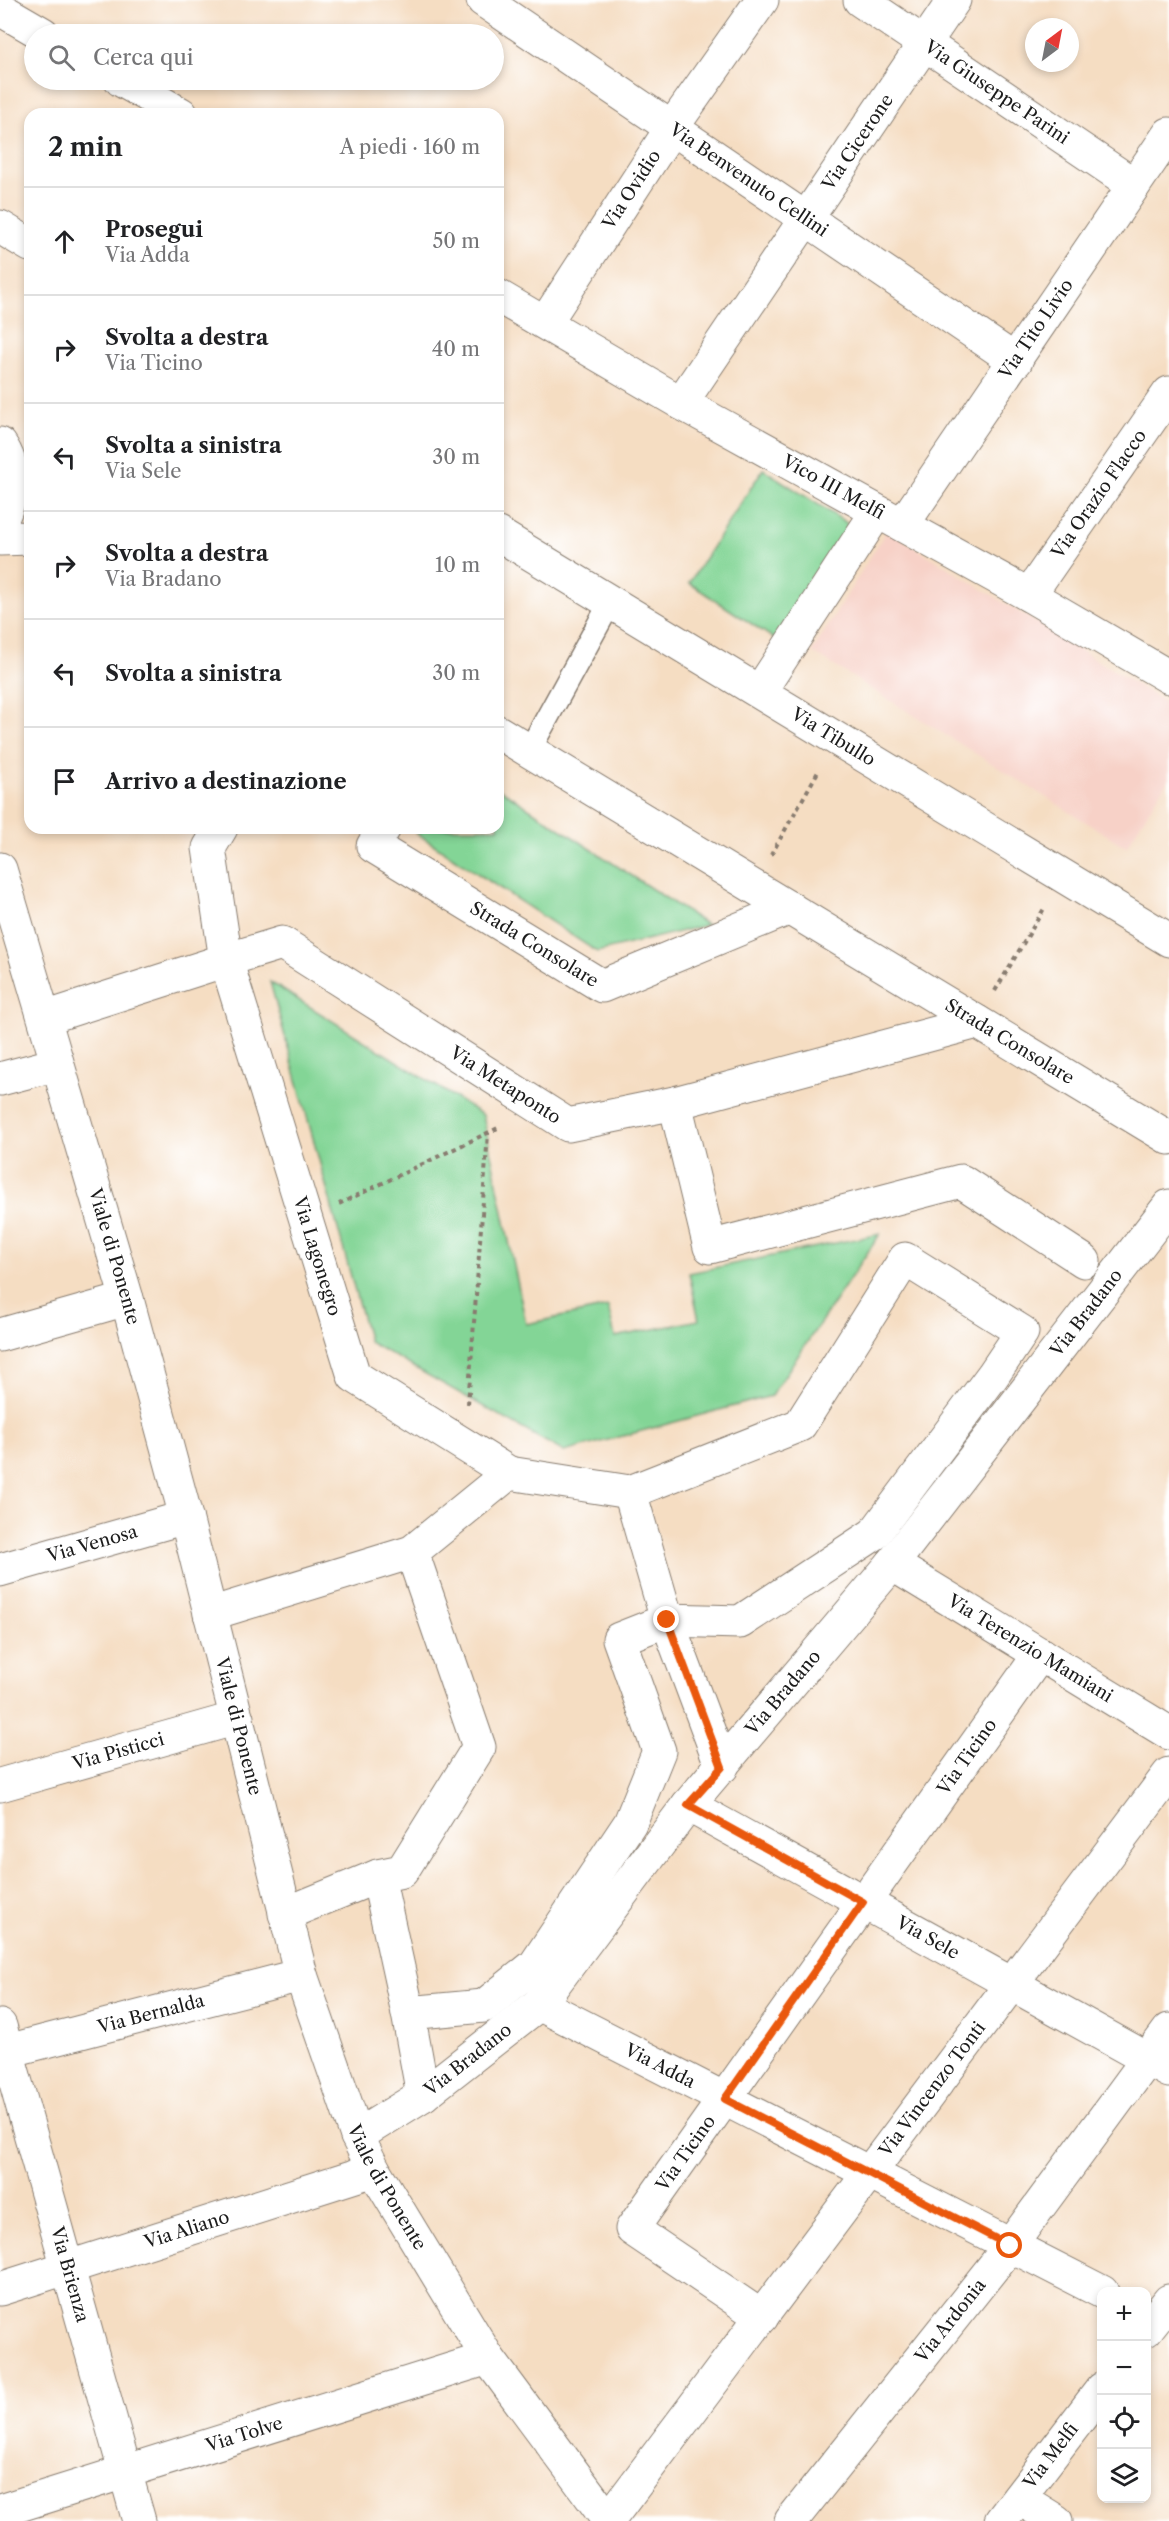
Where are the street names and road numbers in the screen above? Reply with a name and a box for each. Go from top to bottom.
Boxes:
street label: Via Giuseppe Parini [919,35,1074,149]
street label: Via Cicerone [817,90,898,195]
street label: Via Benvenuto Cellini [664,118,833,242]
street label: Via Ovidio [597,146,665,234]
street label: Via Tito Livio [994,275,1078,384]
street label: Via Orazio Flacco [1046,425,1151,563]
street label: Vico III Melfi [777,450,889,524]
street label: Via Tibullo [786,703,880,771]
street label: Strada Consolare [466,897,602,992]
street label: Strada Consolare [941,994,1078,1089]
street label: Via Metaponto [445,1041,565,1129]
street label: Viale di Ponente [84,1185,144,1327]
street label: Via Lagonegro [288,1193,346,1319]
street label: Via Bradano [1045,1265,1127,1362]
street label: Via Venosa [44,1520,141,1567]
street label: Via Terenzio Mamiani [943,1589,1117,1707]
street label: Via Bradano [740,1645,825,1740]
street label: Viale di Ponente [210,1654,266,1797]
street label: Via Ticino [932,1715,1002,1800]
street label: Via Pisticci [69,1728,167,1775]
street label: Via Sele [891,1911,963,1964]
street label: Via Bernalda [94,1989,207,2038]
street label: Via Vincenzo Tonti [874,2017,990,2162]
street label: Via Bradano [419,2019,516,2101]
street label: Via Adda [620,2038,700,2093]
street label: Via Ticino [651,2111,720,2196]
street label: Viale di Ponente [343,2121,431,2254]
street label: Via Aliano [141,2206,232,2254]
street label: Via Brienza [46,2223,94,2325]
street label: Via Ardonia [910,2274,991,2368]
street label: Via Tolve [202,2412,285,2457]
street label: Via Melfi [1018,2418,1083,2494]

